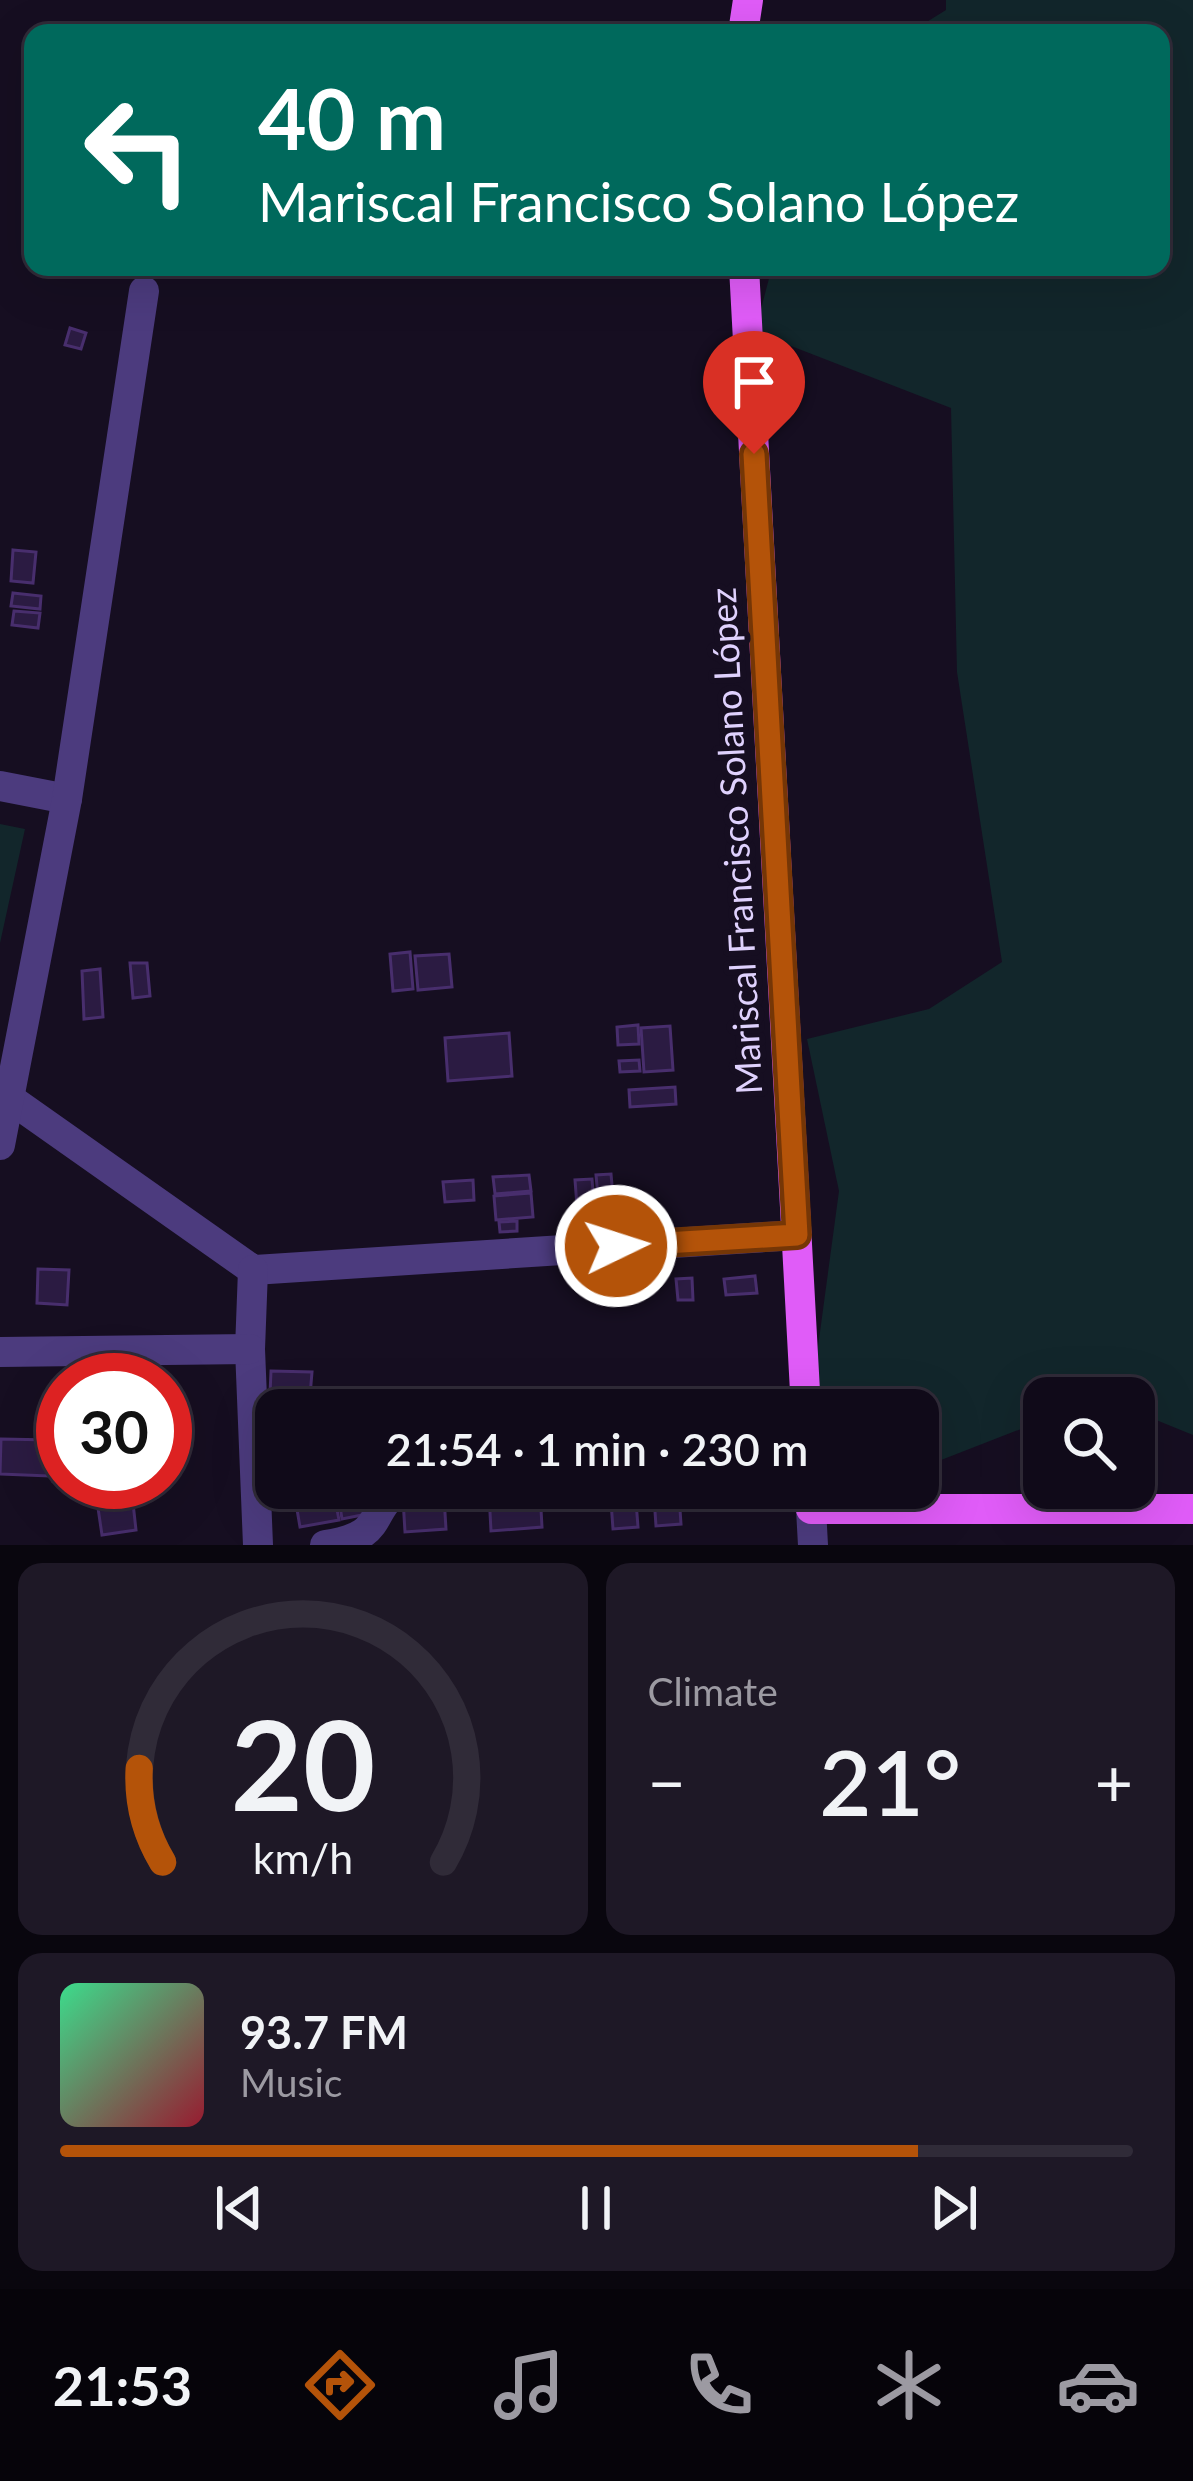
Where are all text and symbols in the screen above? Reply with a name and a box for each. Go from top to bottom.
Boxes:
text: 40 m [258,67,446,168]
icon: left [60,72,216,228]
text: Mariscal Francisco Solano López [258,169,1019,234]
pin [703,331,805,454]
icon: arrive [721,349,787,415]
street label: Mariscal Francisco Solano López [700,587,770,1096]
position arrow [553,1183,679,1309]
speed limit sign: 30 [36,1353,192,1509]
map controls [1023,1377,1155,1509]
button: search [1023,1377,1155,1509]
text: 21:54 · 1 min · 230 m [386,1422,808,1476]
text: Climate [648,1668,778,1714]
text: 20 [230,1688,375,1838]
text: 21° [819,1727,961,1835]
text: − [648,1742,686,1821]
text: + [1095,1742,1133,1821]
text: km/h [253,1832,353,1883]
text: 93.7 FM [240,2005,408,2059]
text: Music [240,2059,342,2105]
icon: previous [206,2175,272,2241]
icon: pause [563,2175,629,2241]
icon: next [921,2175,987,2241]
icon: directions [298,2343,382,2427]
icon: music [487,2343,571,2427]
icon: phone [677,2343,761,2427]
icon: climate [867,2343,951,2427]
icon: car [1056,2343,1140,2427]
text: 21:53 [53,2353,192,2418]

